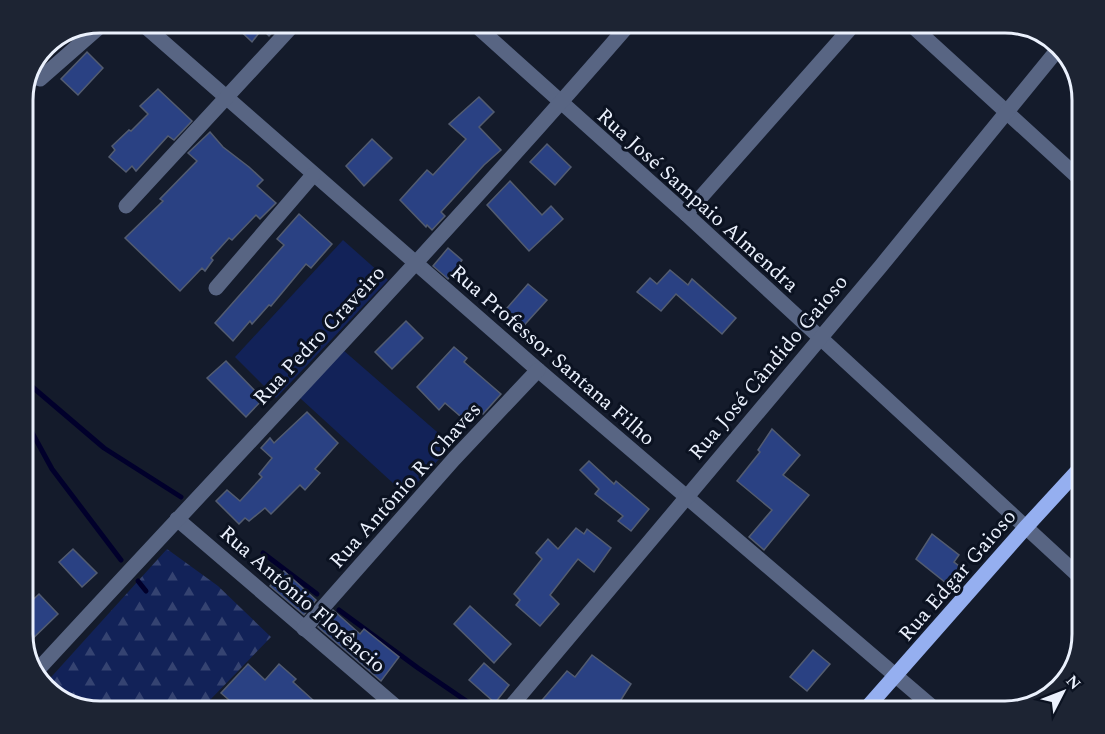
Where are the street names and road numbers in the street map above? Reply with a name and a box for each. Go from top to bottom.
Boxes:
street label: Rua José Sampaio Almendra [589,101,806,301]
street label: Rua Pedro Craveiro [246,258,393,413]
street label: Rua Professor Santana Filho [443,258,662,454]
street label: Rua José Cândido Gaioso [681,268,856,468]
street label: Rua Antônio R. Chaves [322,395,489,576]
street label: Rua Edgar Gaioso [891,502,1024,649]
street label: Rua Antônio Florêncio [212,518,393,681]

